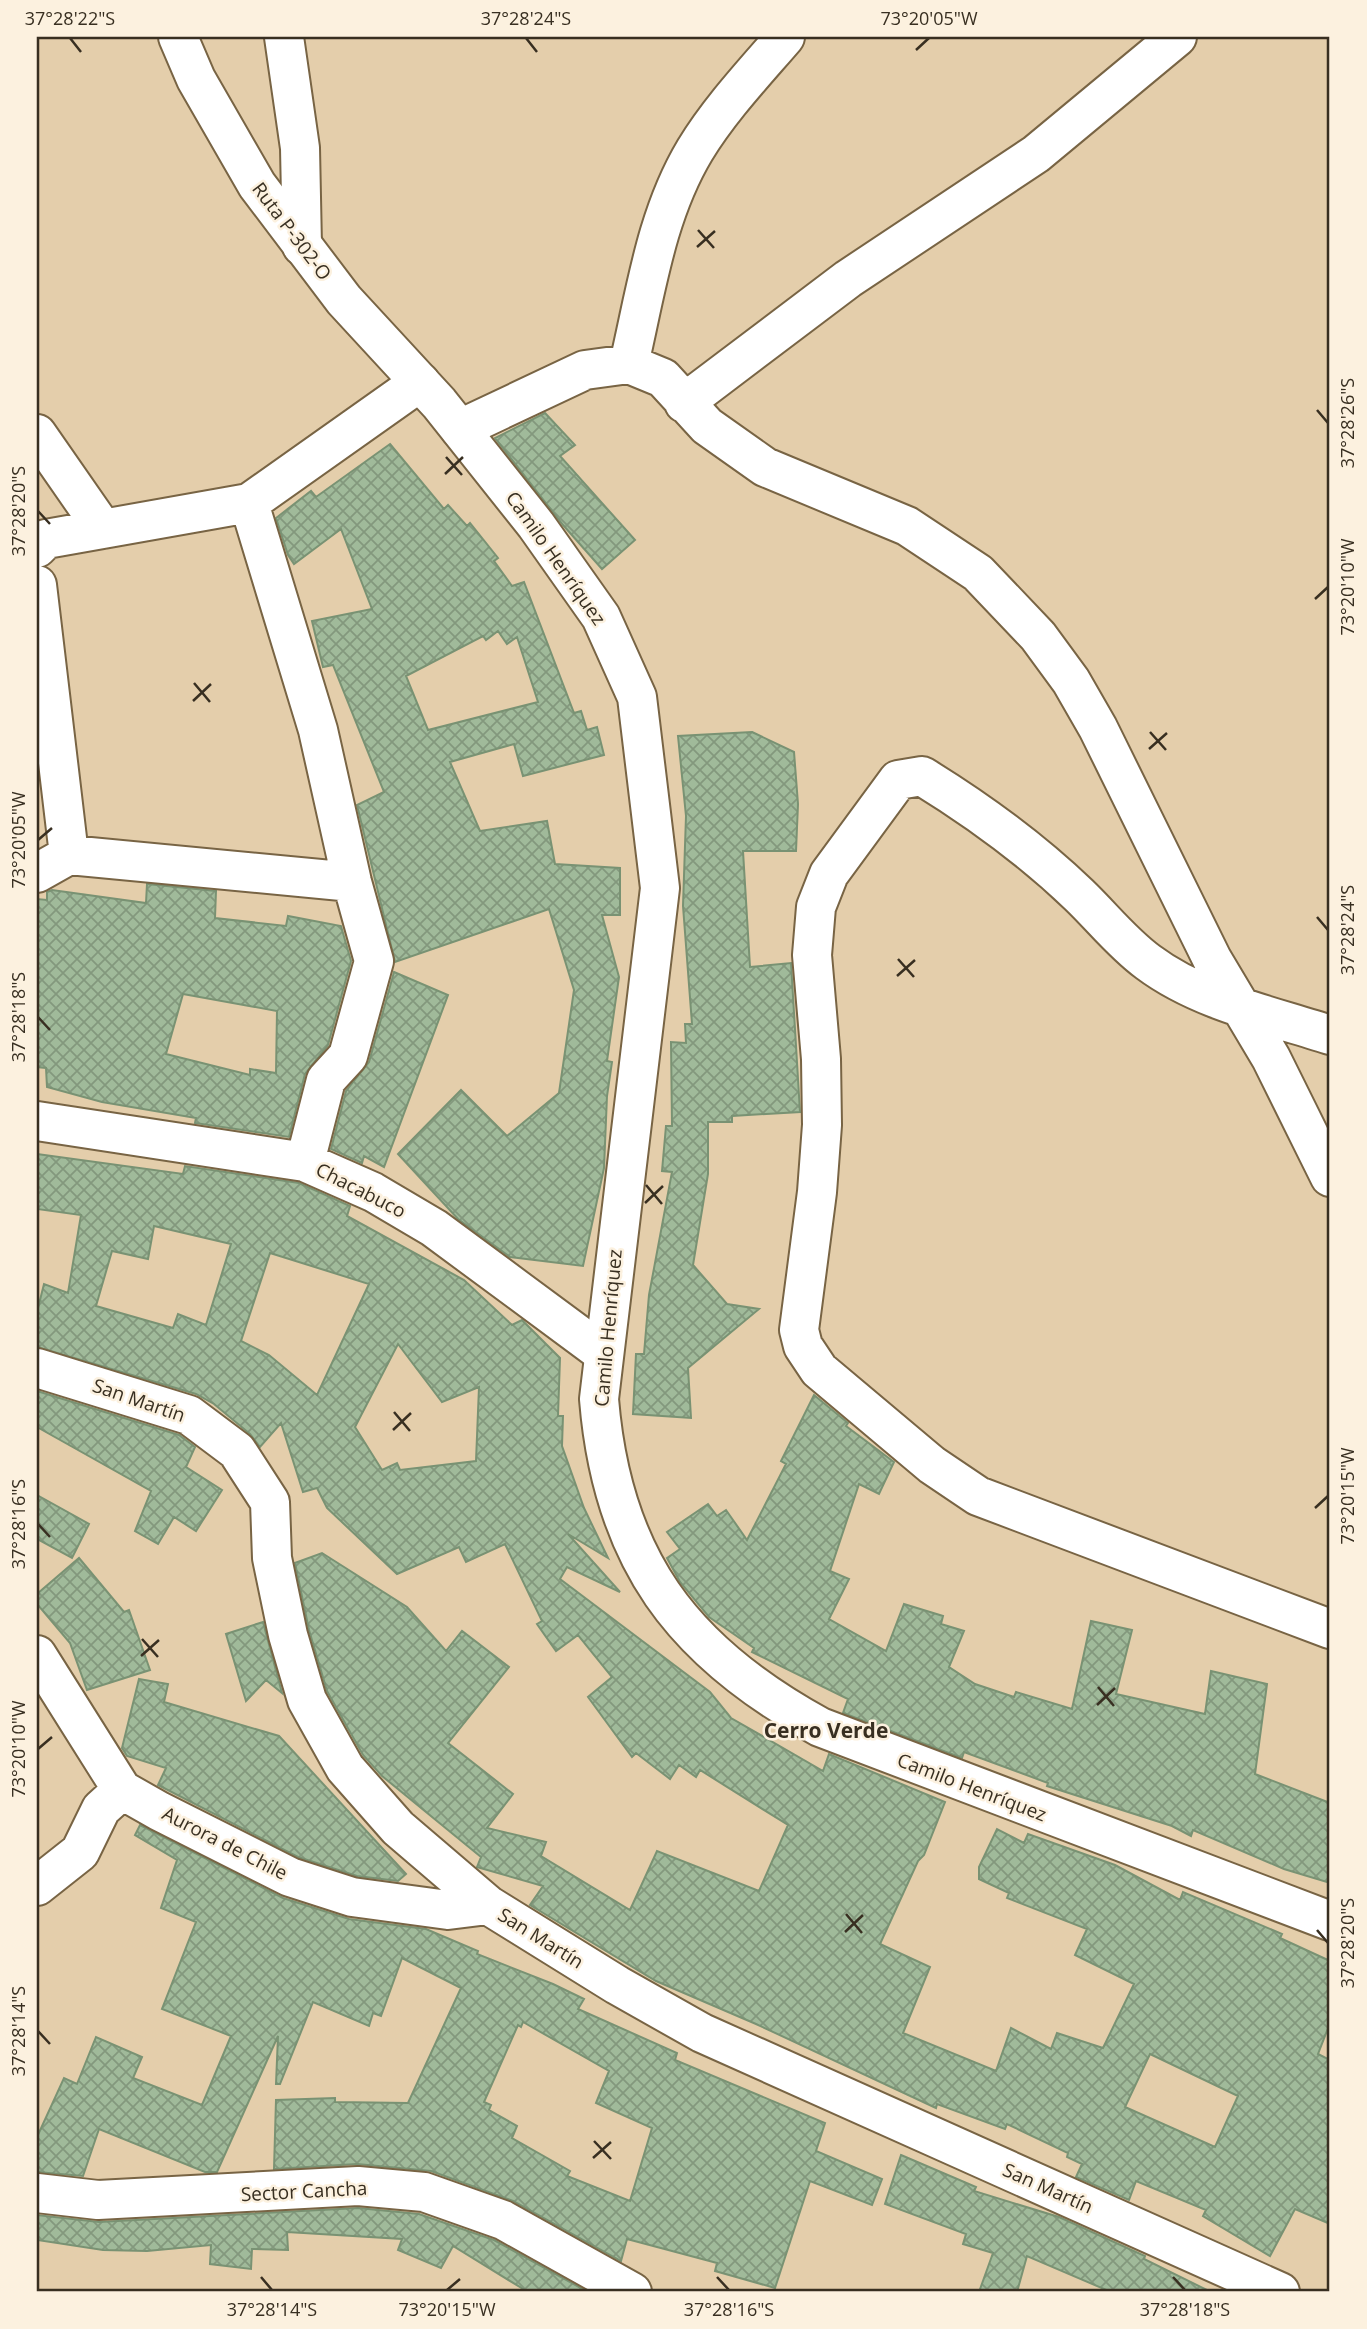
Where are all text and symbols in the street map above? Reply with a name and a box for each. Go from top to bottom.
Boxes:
text: 37°28'22"S [25,6,115,30]
text: 37°28'24"S [481,6,571,30]
text: 73°20'05"W [880,6,978,30]
street label: Ruta P-302-O [247,177,337,285]
text: 37°28'26"S [1335,378,1359,468]
text: 37°28'20"S [6,466,30,556]
street label: Camilo Henríquez [500,486,612,630]
text: 73°20'10"W [1335,538,1359,636]
text: 73°20'05"W [6,791,30,889]
text: 37°28'24"S [1335,885,1359,975]
text: 37°28'18"S [6,972,30,1062]
street label: Chacabuco [312,1156,410,1224]
street label: Camilo Henríquez [588,1248,628,1408]
street label: San Martín [89,1372,189,1428]
text: 73°20'15"W [1335,1447,1359,1545]
text: 37°28'16"S [6,1479,30,1569]
text: 73°20'10"W [6,1700,30,1798]
district label: Cerro Verde [764,1716,888,1744]
street label: Camilo Henríquez [894,1747,1050,1827]
street label: Aurora de Chile [158,1800,292,1886]
text: 37°28'20"S [1335,1898,1359,1988]
street label: San Martín [493,1901,589,1975]
text: 37°28'14"S [6,1986,30,2076]
street label: San Martín [999,2157,1097,2219]
street label: Sector Cancha [240,2175,368,2207]
text: 37°28'14"S [227,2297,317,2321]
text: 73°20'15"W [398,2297,496,2321]
text: 37°28'16"S [684,2297,774,2321]
text: 37°28'18"S [1140,2297,1230,2321]

